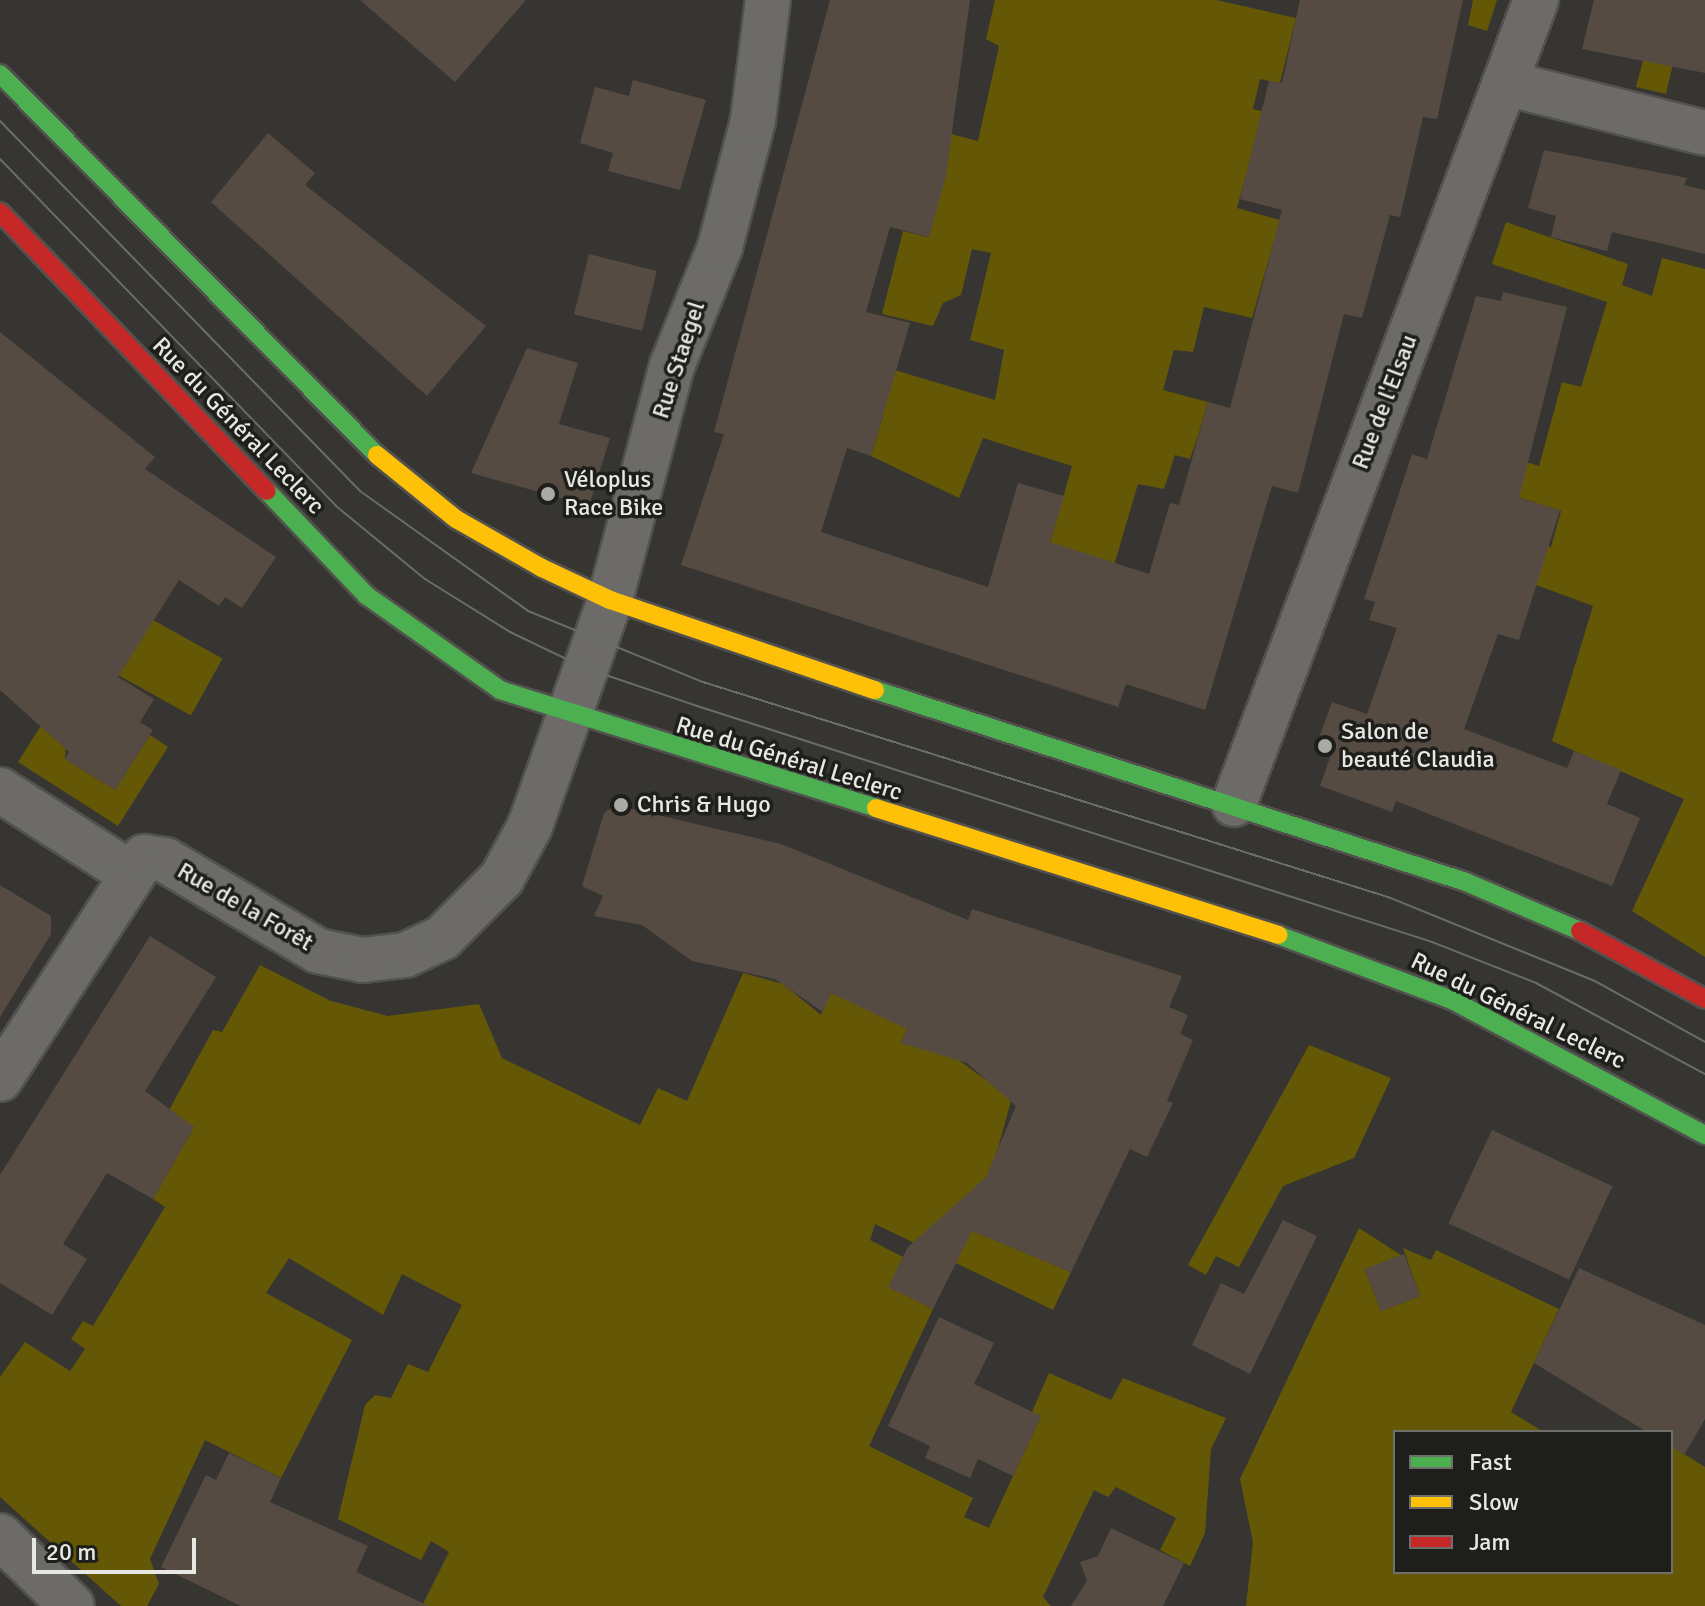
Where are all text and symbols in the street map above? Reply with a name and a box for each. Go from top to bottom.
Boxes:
street label: Rue Staegel [646,298,712,422]
street label: Rue de l'Elsau [1346,331,1424,473]
street label: Rue du Général Leclerc [146,332,330,520]
place label: Véloplus Race Bike [564,466,663,522]
marker: Véloplus Race Bike [539,485,557,503]
street label: Rue du Général Leclerc [673,711,905,807]
place label: Salon de beauté Claudia [1341,718,1495,774]
marker: Salon de beauté Claudia [1316,737,1334,755]
place label: Chris & Hugo [637,791,771,819]
marker: Chris & Hugo [612,796,630,814]
street label: Rue de la Forêt [172,857,318,957]
street label: Rue du Général Leclerc [1406,947,1630,1075]
legend [1393,1430,1673,1574]
text: Fast [1469,1447,1512,1477]
text: Slow [1469,1487,1519,1517]
scale bar [36,1522,200,1572]
text: Jam [1469,1527,1510,1557]
text: 20 m [46,1537,96,1567]

